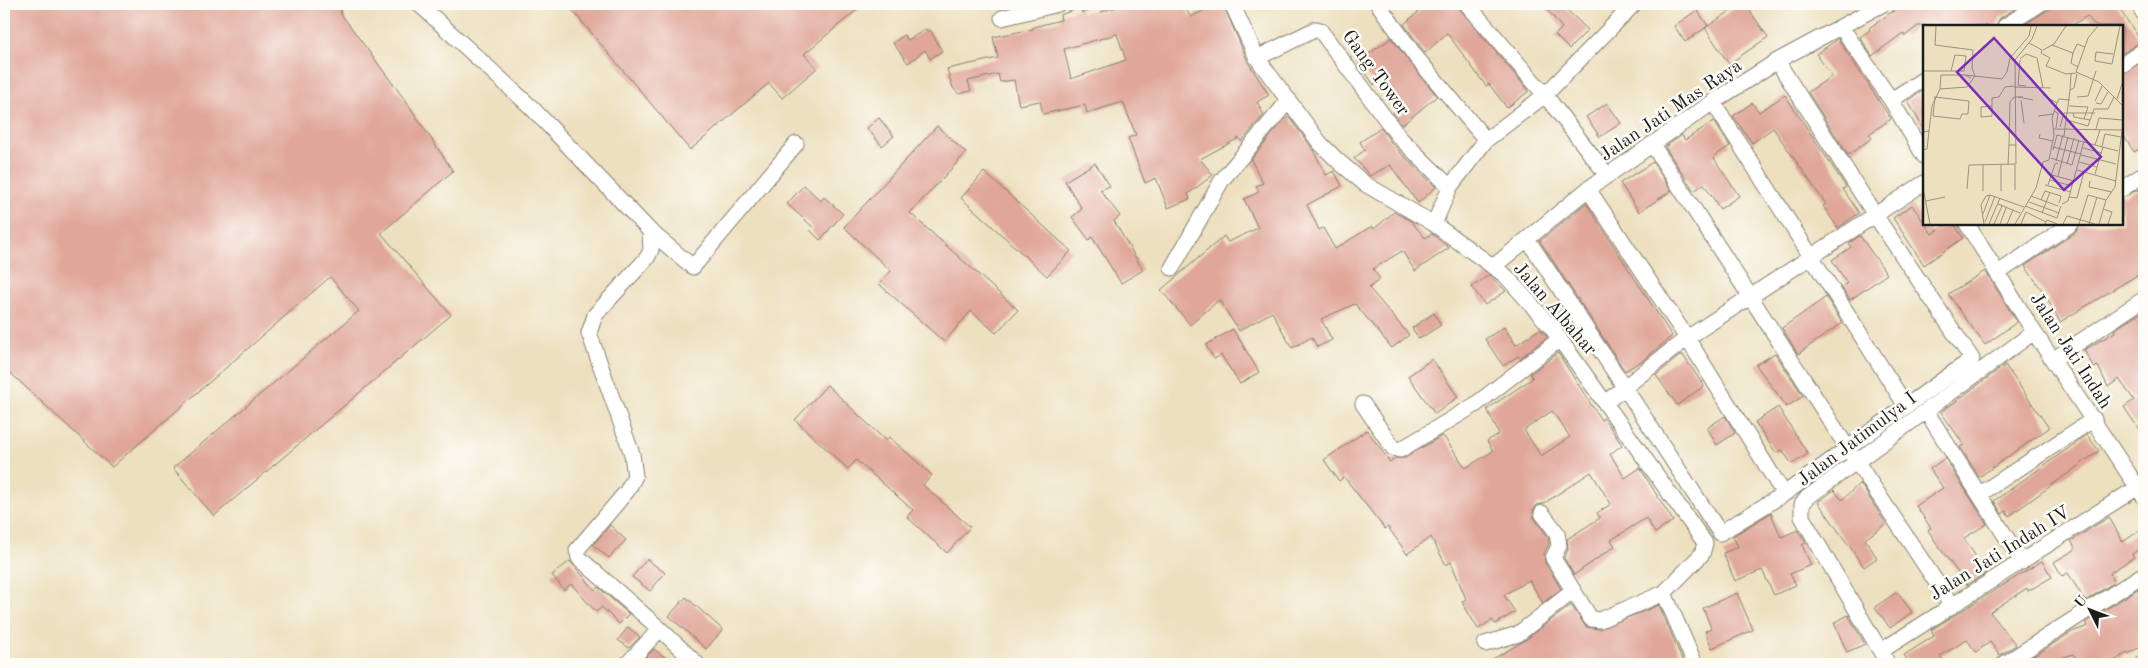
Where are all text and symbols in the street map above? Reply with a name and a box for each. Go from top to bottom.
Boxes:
inset map [1923,25,2123,225]
street label: Gang Tower [1338,27,1412,120]
street label: Jalan Jati Mas Raya [1597,56,1746,166]
street label: Jalan Albahar [1509,260,1599,360]
street label: Jalan Jati Indah [2025,290,2114,413]
street label: Jalan Jatimulya I [1795,389,1920,491]
street label: Jalan Jati Indah IV [1927,503,2074,605]
north arrow [2066,586,2116,636]
text: U [2072,593,2090,611]

